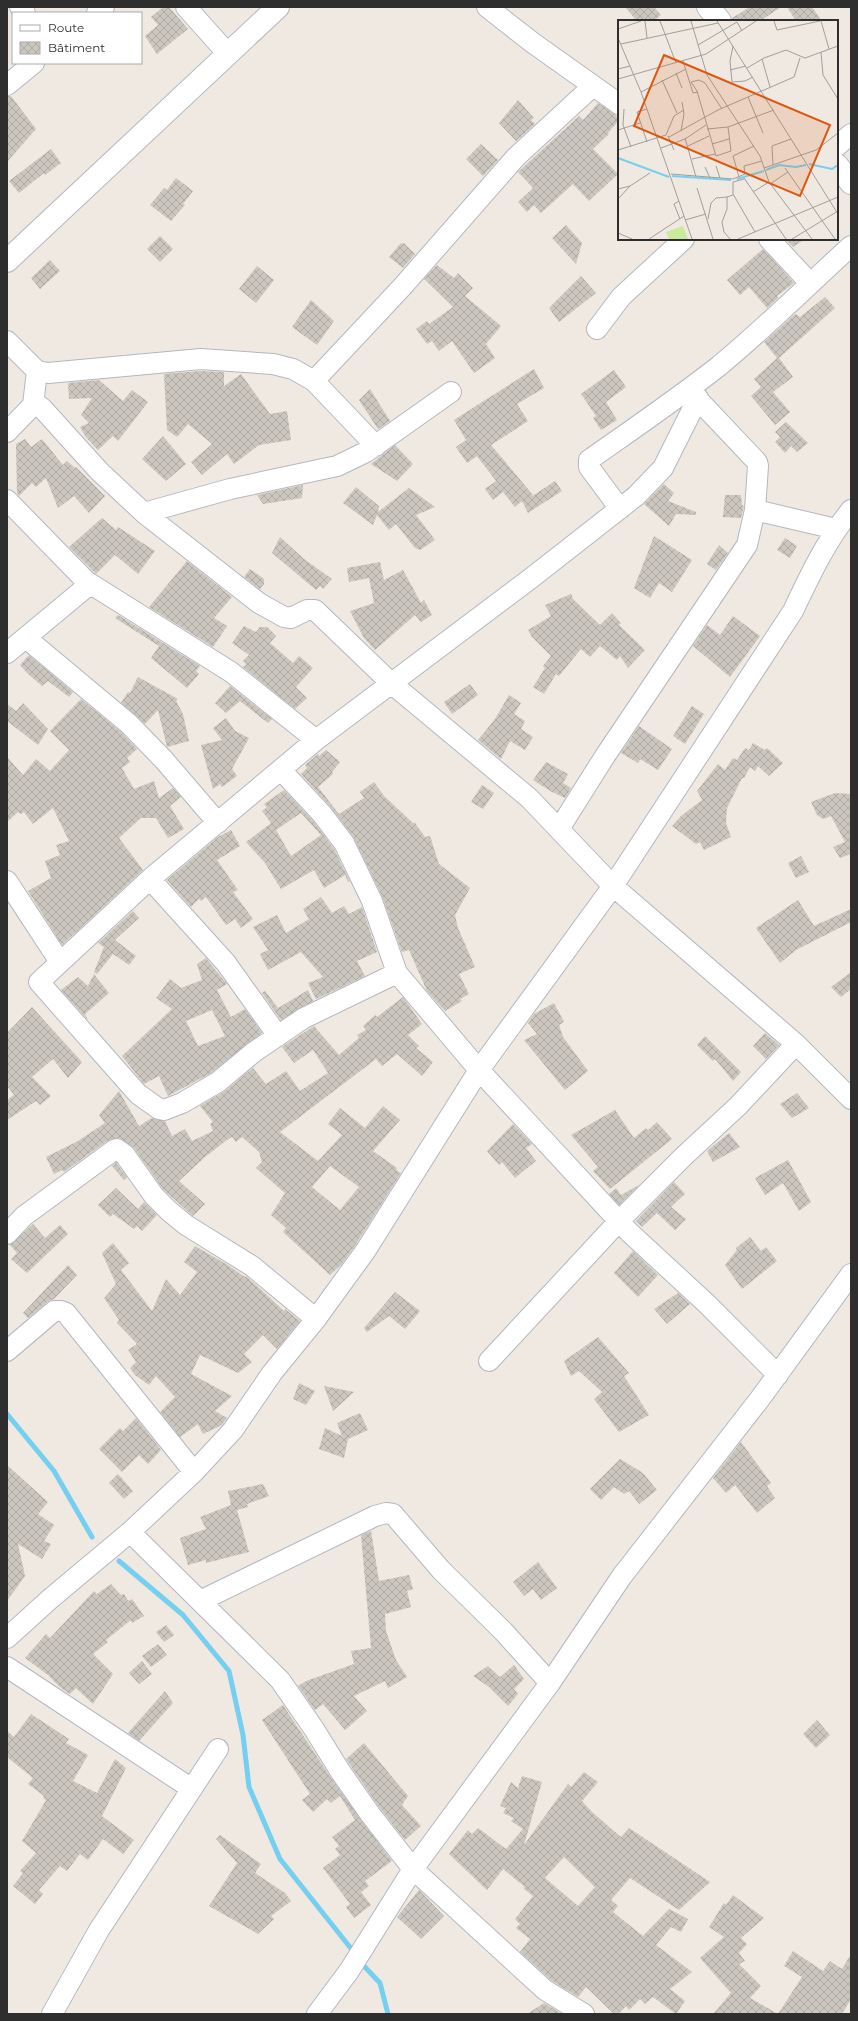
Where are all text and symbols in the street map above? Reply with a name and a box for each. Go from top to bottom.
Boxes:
legend [12,12,142,64]
text: Route [48,20,84,35]
inset map [618,20,838,240]
text: Bâtiment [48,40,105,55]

